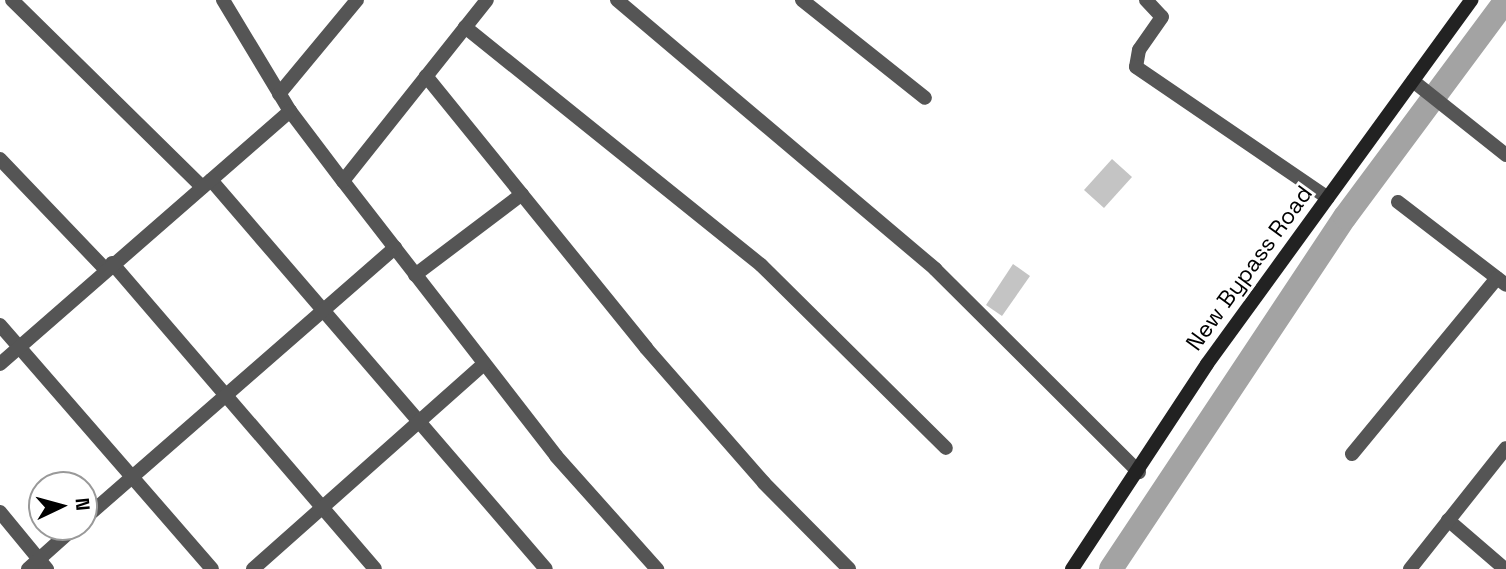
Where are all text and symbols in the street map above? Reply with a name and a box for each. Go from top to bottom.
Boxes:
street label: New Bypass Road [1180,180,1318,356]
north arrow [28,471,98,541]
text: N [69,497,95,512]

